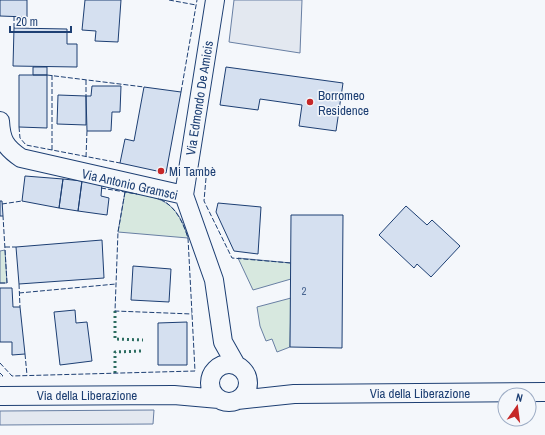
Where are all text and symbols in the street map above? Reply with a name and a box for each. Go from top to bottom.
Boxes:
scale bar [10,8,71,34]
text: 20 m [16,14,38,30]
street label: Via Edmondo De Amicis [182,39,217,157]
place label: Borromeo Residence [318,87,369,119]
marker: Borromeo Residence [305,97,315,107]
place label: Mi Tambè [169,163,216,180]
street label: Via Antonio Gramsci [80,165,180,204]
marker: Mi Tambè [156,166,166,176]
house number: 2 [301,284,307,298]
street label: Via della Liberazione [370,385,470,402]
street label: Via della Liberazione [37,387,137,404]
north arrow [497,387,537,427]
text: N [515,390,524,405]

